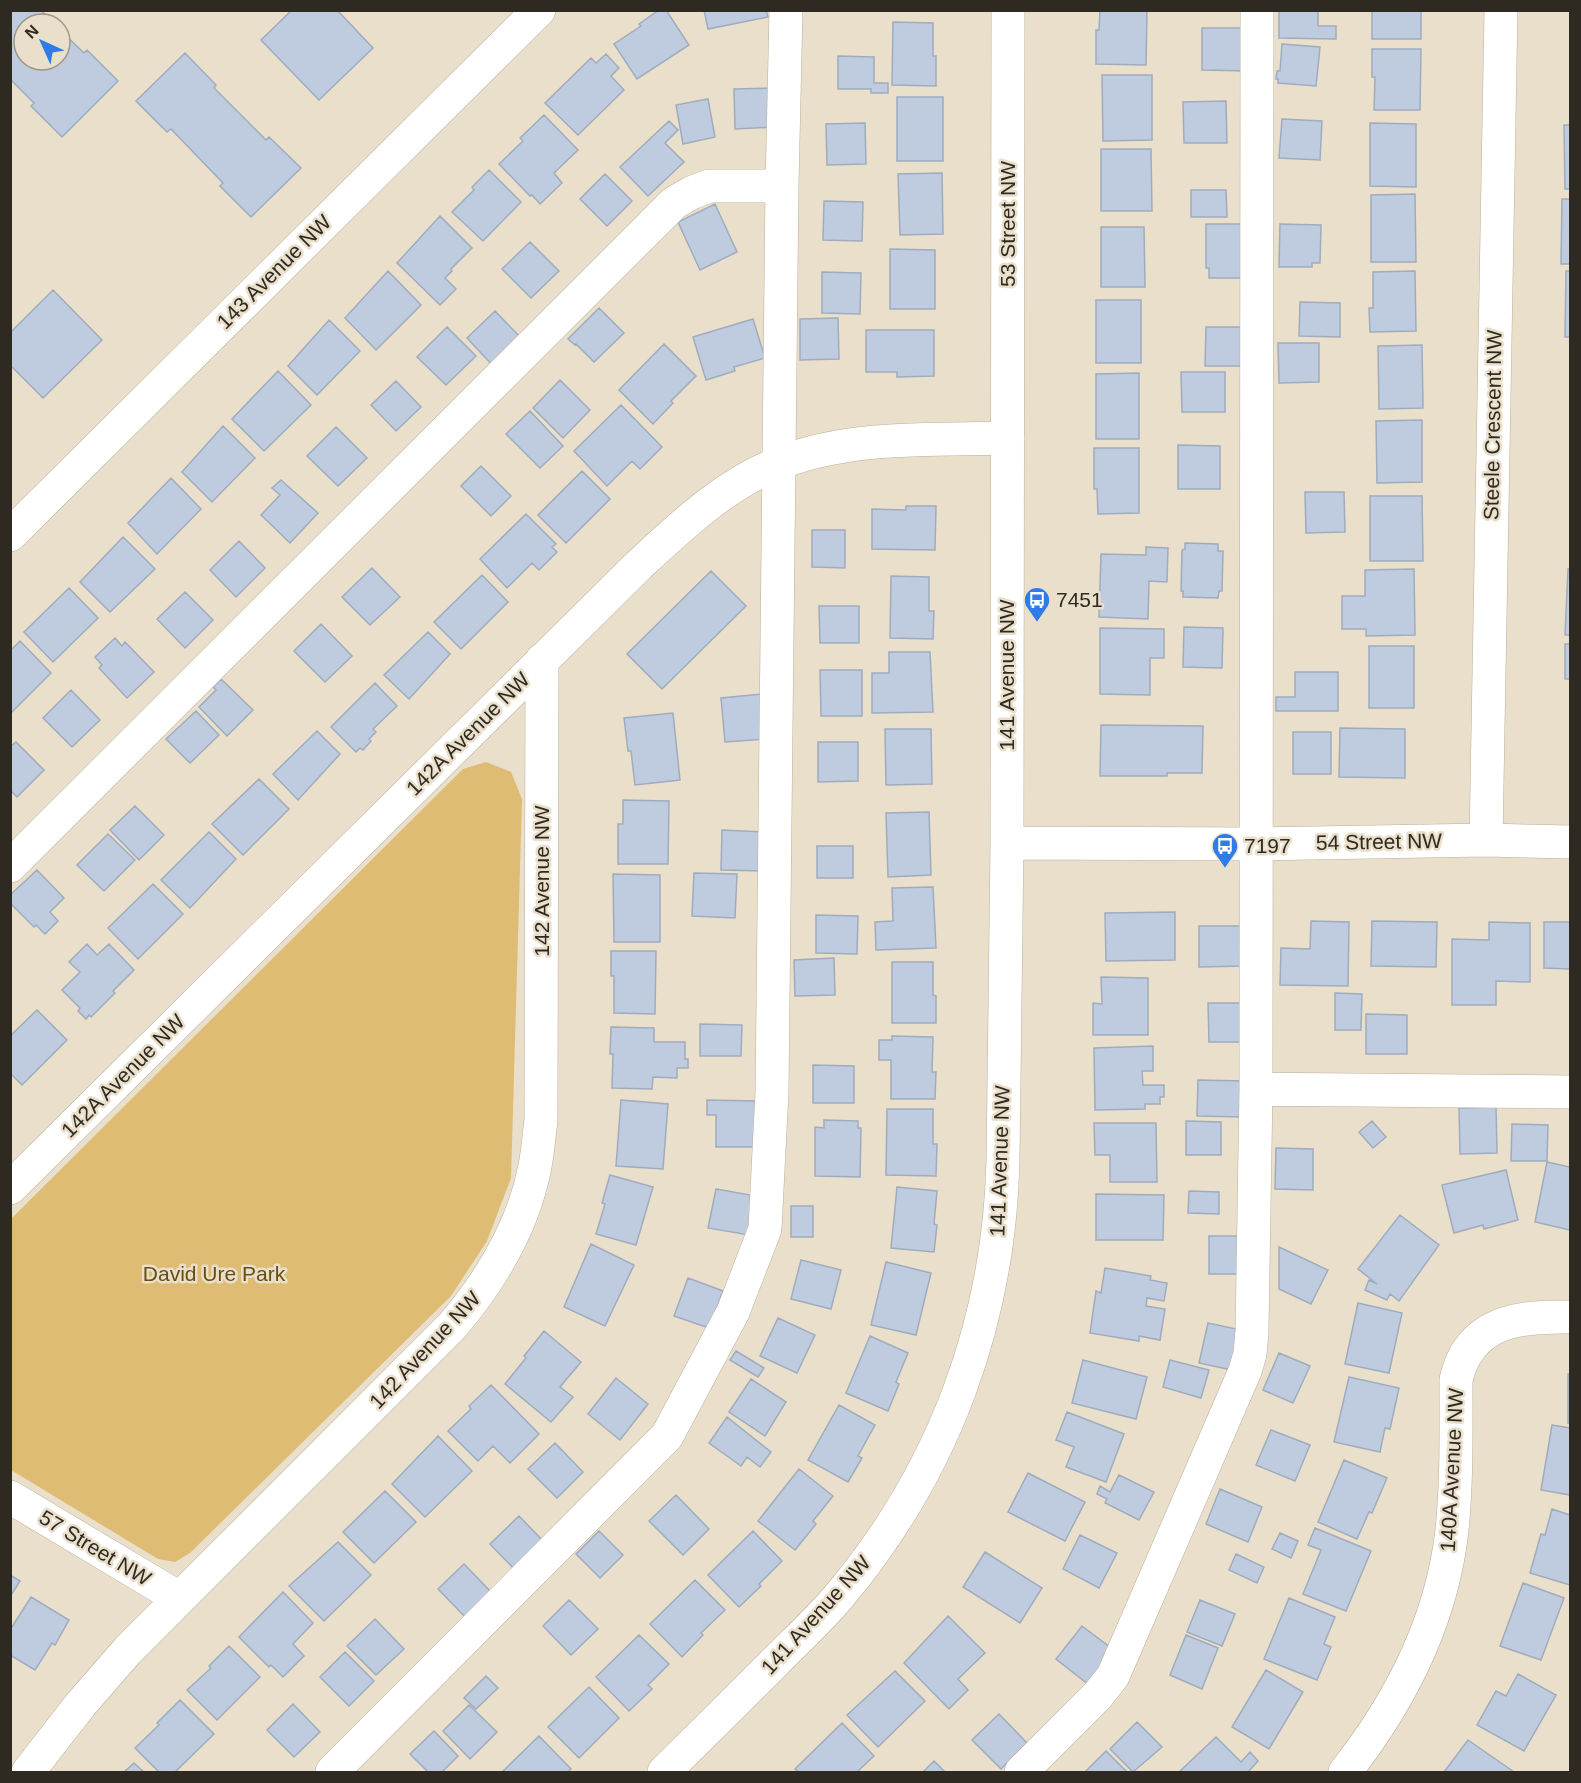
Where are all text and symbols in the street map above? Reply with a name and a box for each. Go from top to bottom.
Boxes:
north arrow [12,12,72,72]
text: N [22,22,42,42]
street label: 53 Street NW [996,161,1019,287]
street label: 143 Avenue NW [212,210,335,333]
street label: Steele Crescent NW [1479,330,1506,520]
bus stop icon: 7451 [1022,585,1052,623]
place label: 7451 [1056,588,1103,611]
street label: 141 Avenue NW [995,599,1018,751]
street label: 142A Avenue NW [401,667,534,800]
street label: 142 Avenue NW [530,805,553,957]
street label: 54 Street NW [1316,829,1442,854]
bus stop icon: 7197 [1210,831,1240,869]
place label: 7197 [1244,834,1291,857]
street label: 142A Avenue NW [56,1009,189,1142]
street label: 141 Avenue NW [985,1085,1014,1237]
park label: David Ure Park [143,1262,286,1285]
street label: 142 Avenue NW [365,1286,485,1413]
street label: 140A Avenue NW [1436,1387,1467,1553]
street label: 57 Street NW [35,1505,155,1590]
street label: 141 Avenue NW [756,1551,875,1679]

